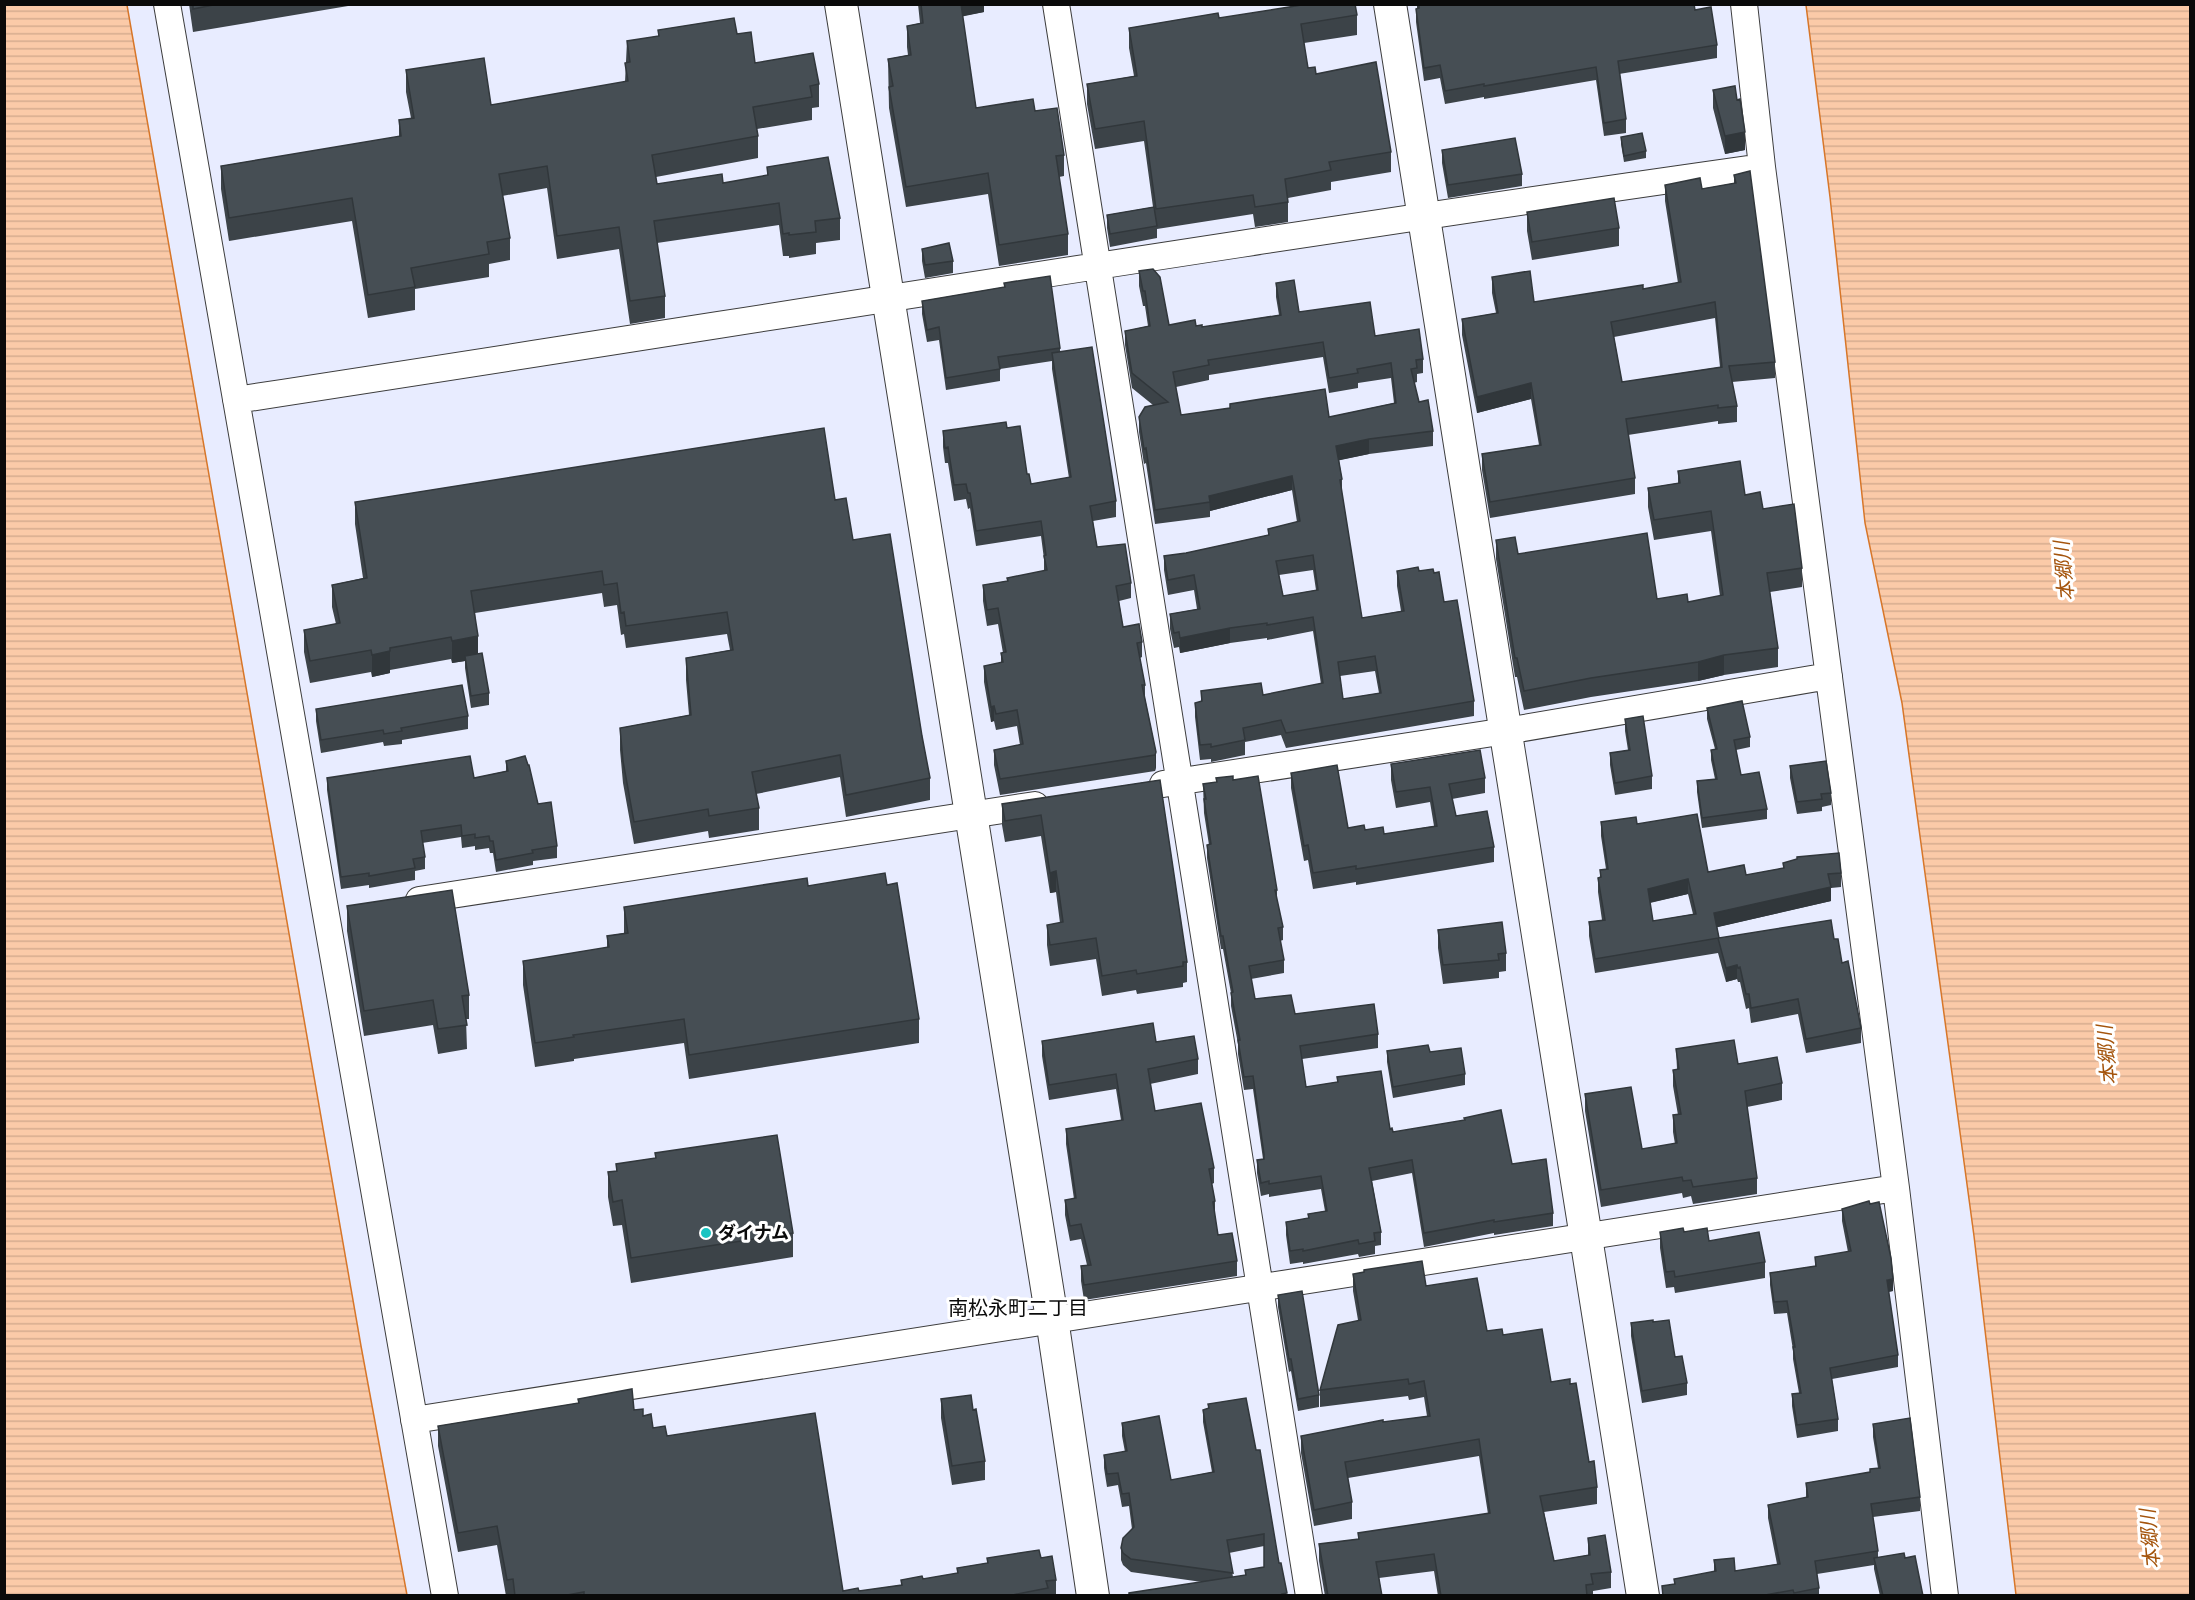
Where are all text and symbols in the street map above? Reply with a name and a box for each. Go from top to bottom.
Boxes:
water label: 本郷川 [2049,538,2079,602]
water label: 本郷川 [2092,1022,2122,1086]
place label: ダイナム [718,1222,789,1244]
marker: ダイナム [699,1226,713,1240]
district label: 南松永町二丁目 [948,1296,1088,1320]
water label: 本郷川 [2135,1506,2165,1570]

